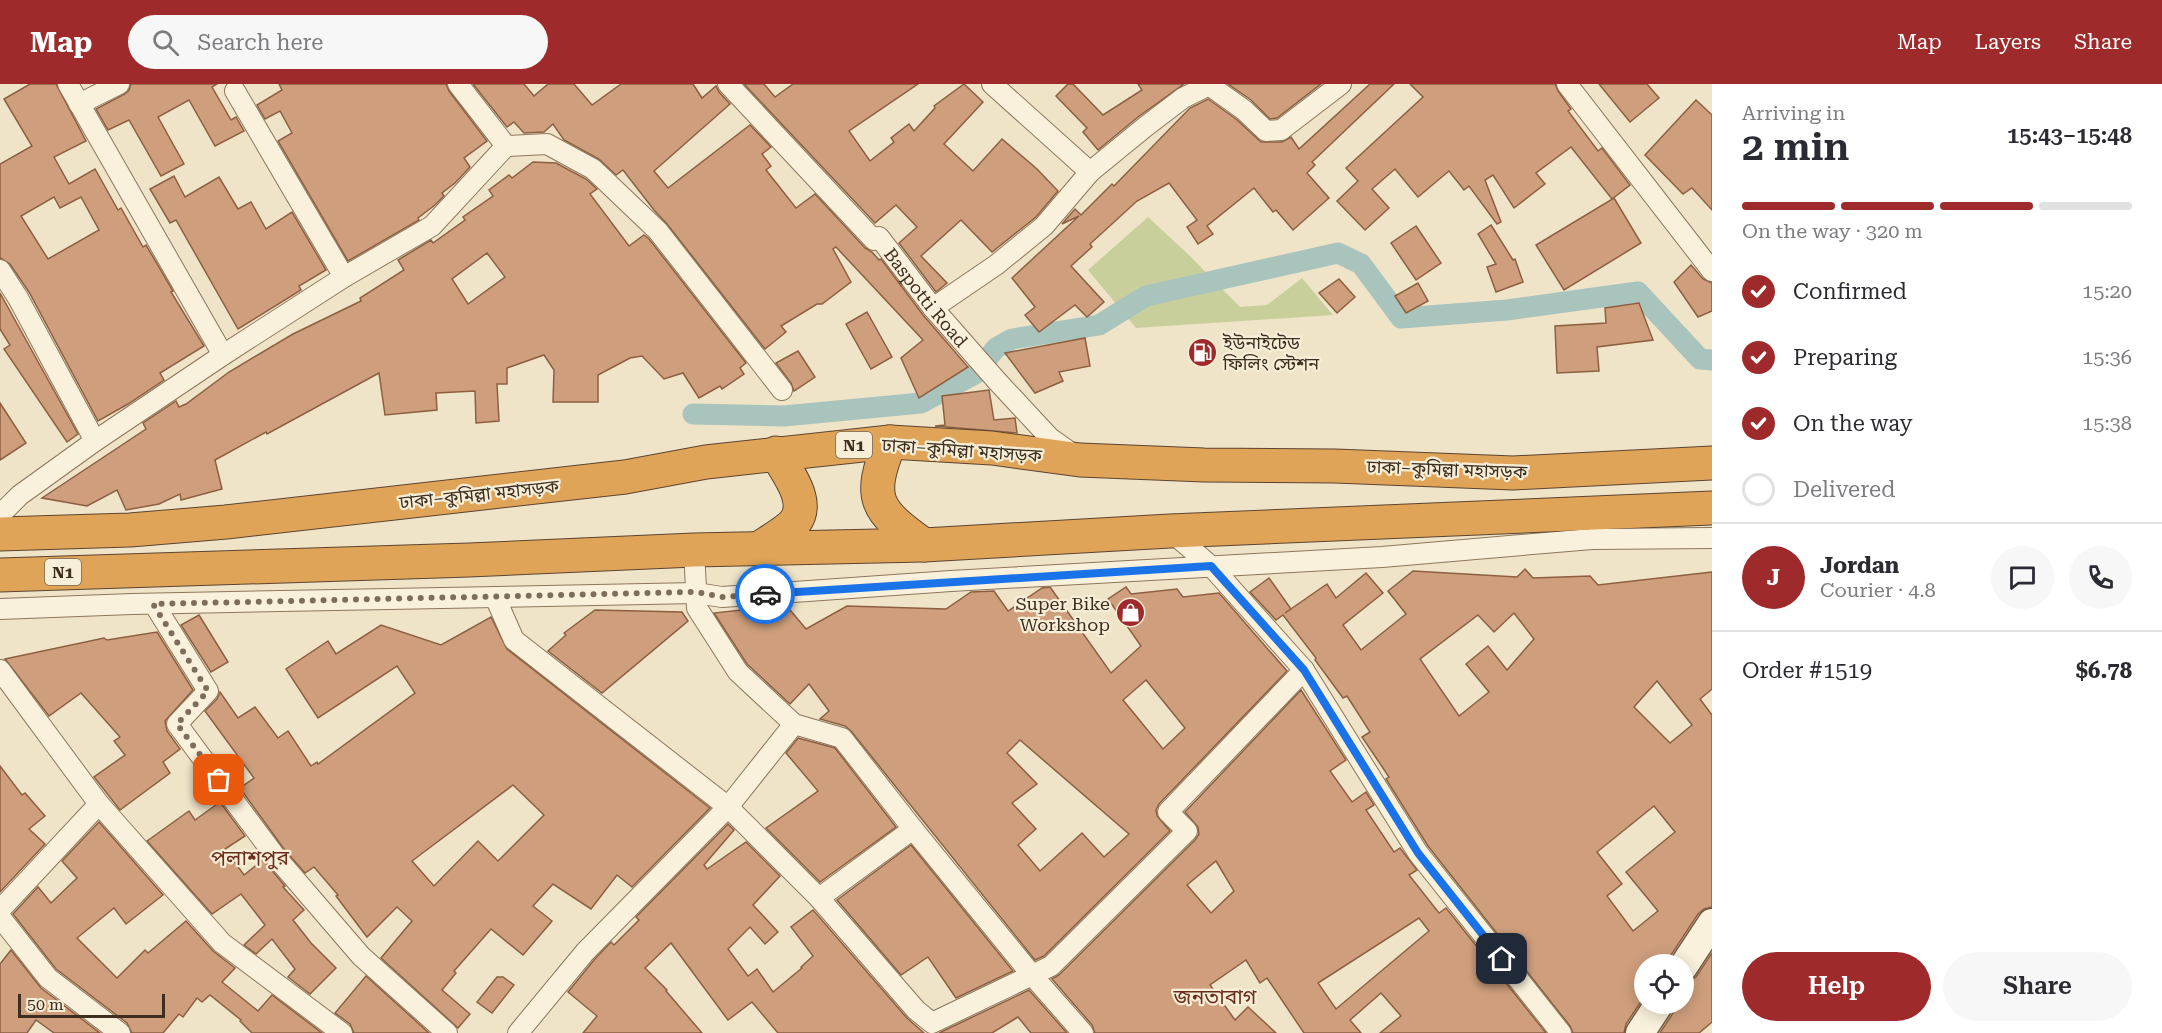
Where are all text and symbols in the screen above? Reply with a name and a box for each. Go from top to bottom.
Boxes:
search box [128,15,548,69]
text: Map [30,26,92,59]
icon: search [149,26,182,59]
text: Search here [197,30,323,55]
text: Map [1897,30,1942,54]
text: Layers [1975,30,2041,54]
text: Share [2074,30,2132,54]
text: Arriving in [1742,101,1845,125]
text: 15:43–15:48 [2007,123,2132,148]
text: 2 min [1742,124,1849,170]
text: On the way · 320 m [1742,219,1923,243]
street label: Baspotti Road [880,243,973,351]
icon: check [1742,275,1775,308]
text: Confirmed [1793,279,1907,304]
text: 15:20 [2082,279,2132,303]
place label: ইউনাইটেড ফিলিং স্টেশন [1222,332,1320,374]
fuel station icon: ইউনাইটেড ফিলিং স্টেশন [1186,336,1218,368]
icon: check [1742,341,1775,374]
text: Preparing [1793,345,1897,370]
text: 15:36 [2082,345,2132,369]
icon: check [1742,407,1775,440]
text: On the way [1793,411,1913,436]
text: 15:38 [2082,411,2132,435]
road number: N1 [836,432,872,458]
street label: ঢাকা–কুমিল্লা মহাসড়ক [880,434,1043,467]
street label: ঢাকা–কুমিল্লা মহাসড়ক [1365,456,1528,483]
street label: ঢাকা–কুমিল্লা মহাসড়ক [397,475,560,514]
text: Delivered [1793,477,1895,502]
button: chat [1991,546,2054,609]
button: phone [2069,546,2132,609]
text: Jordan [1820,553,1899,578]
road number: N1 [45,559,81,585]
courier [735,564,795,624]
text: J [1767,565,1780,590]
icon: car [749,578,782,611]
text: Courier · 4.8 [1820,578,1936,602]
place label: Super Bike Workshop [1015,593,1110,635]
shop icon: Super Bike Workshop [1115,597,1147,629]
text: Order #1519 [1742,658,1872,683]
text: $6.78 [2076,658,2132,683]
pin [193,754,244,805]
icon: bag [202,763,235,796]
district label: পলাশপুর [211,846,289,870]
pin [1476,933,1527,984]
icon: home [1485,942,1518,975]
button: Help [1742,952,1931,1021]
button: Share [1943,952,2132,1021]
map controls [1634,954,1694,1014]
button: locate [1634,954,1694,1014]
district label: জনতাবাগ [1173,985,1257,1009]
scale bar [18,991,165,1018]
text: 50 m [27,995,64,1014]

